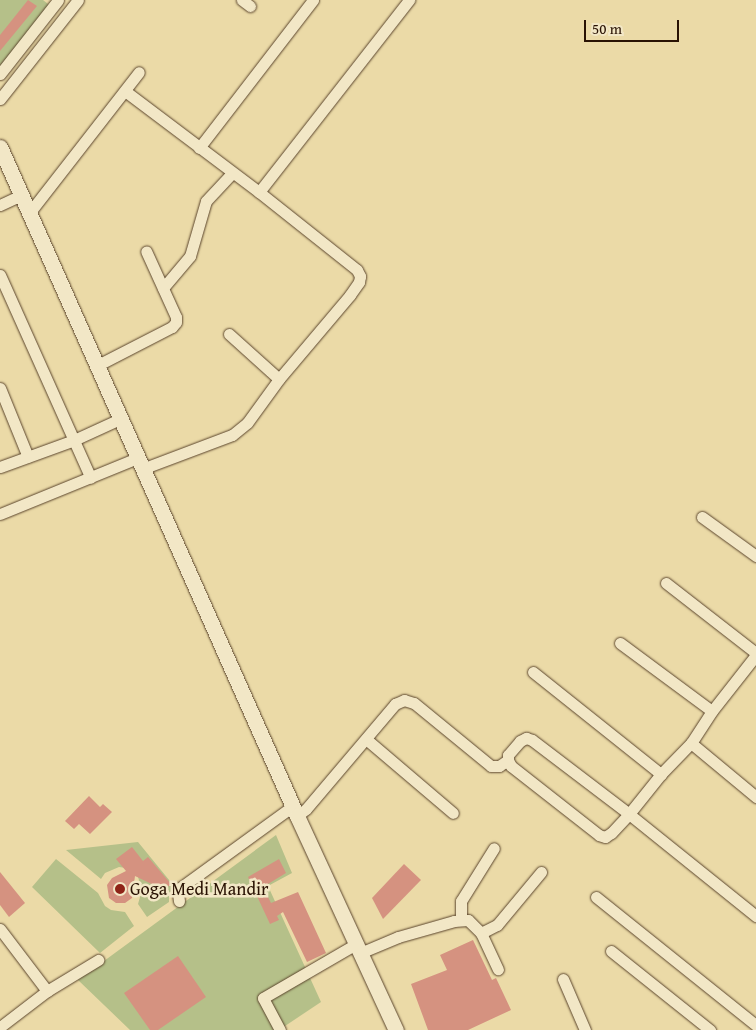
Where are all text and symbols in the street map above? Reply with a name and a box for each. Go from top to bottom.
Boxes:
scale bar [586,10,681,42]
text: 50 m [592,18,622,39]
place label: Goga Medi Mandir [130,878,268,900]
marker: Goga Medi Mandir [114,883,126,895]

